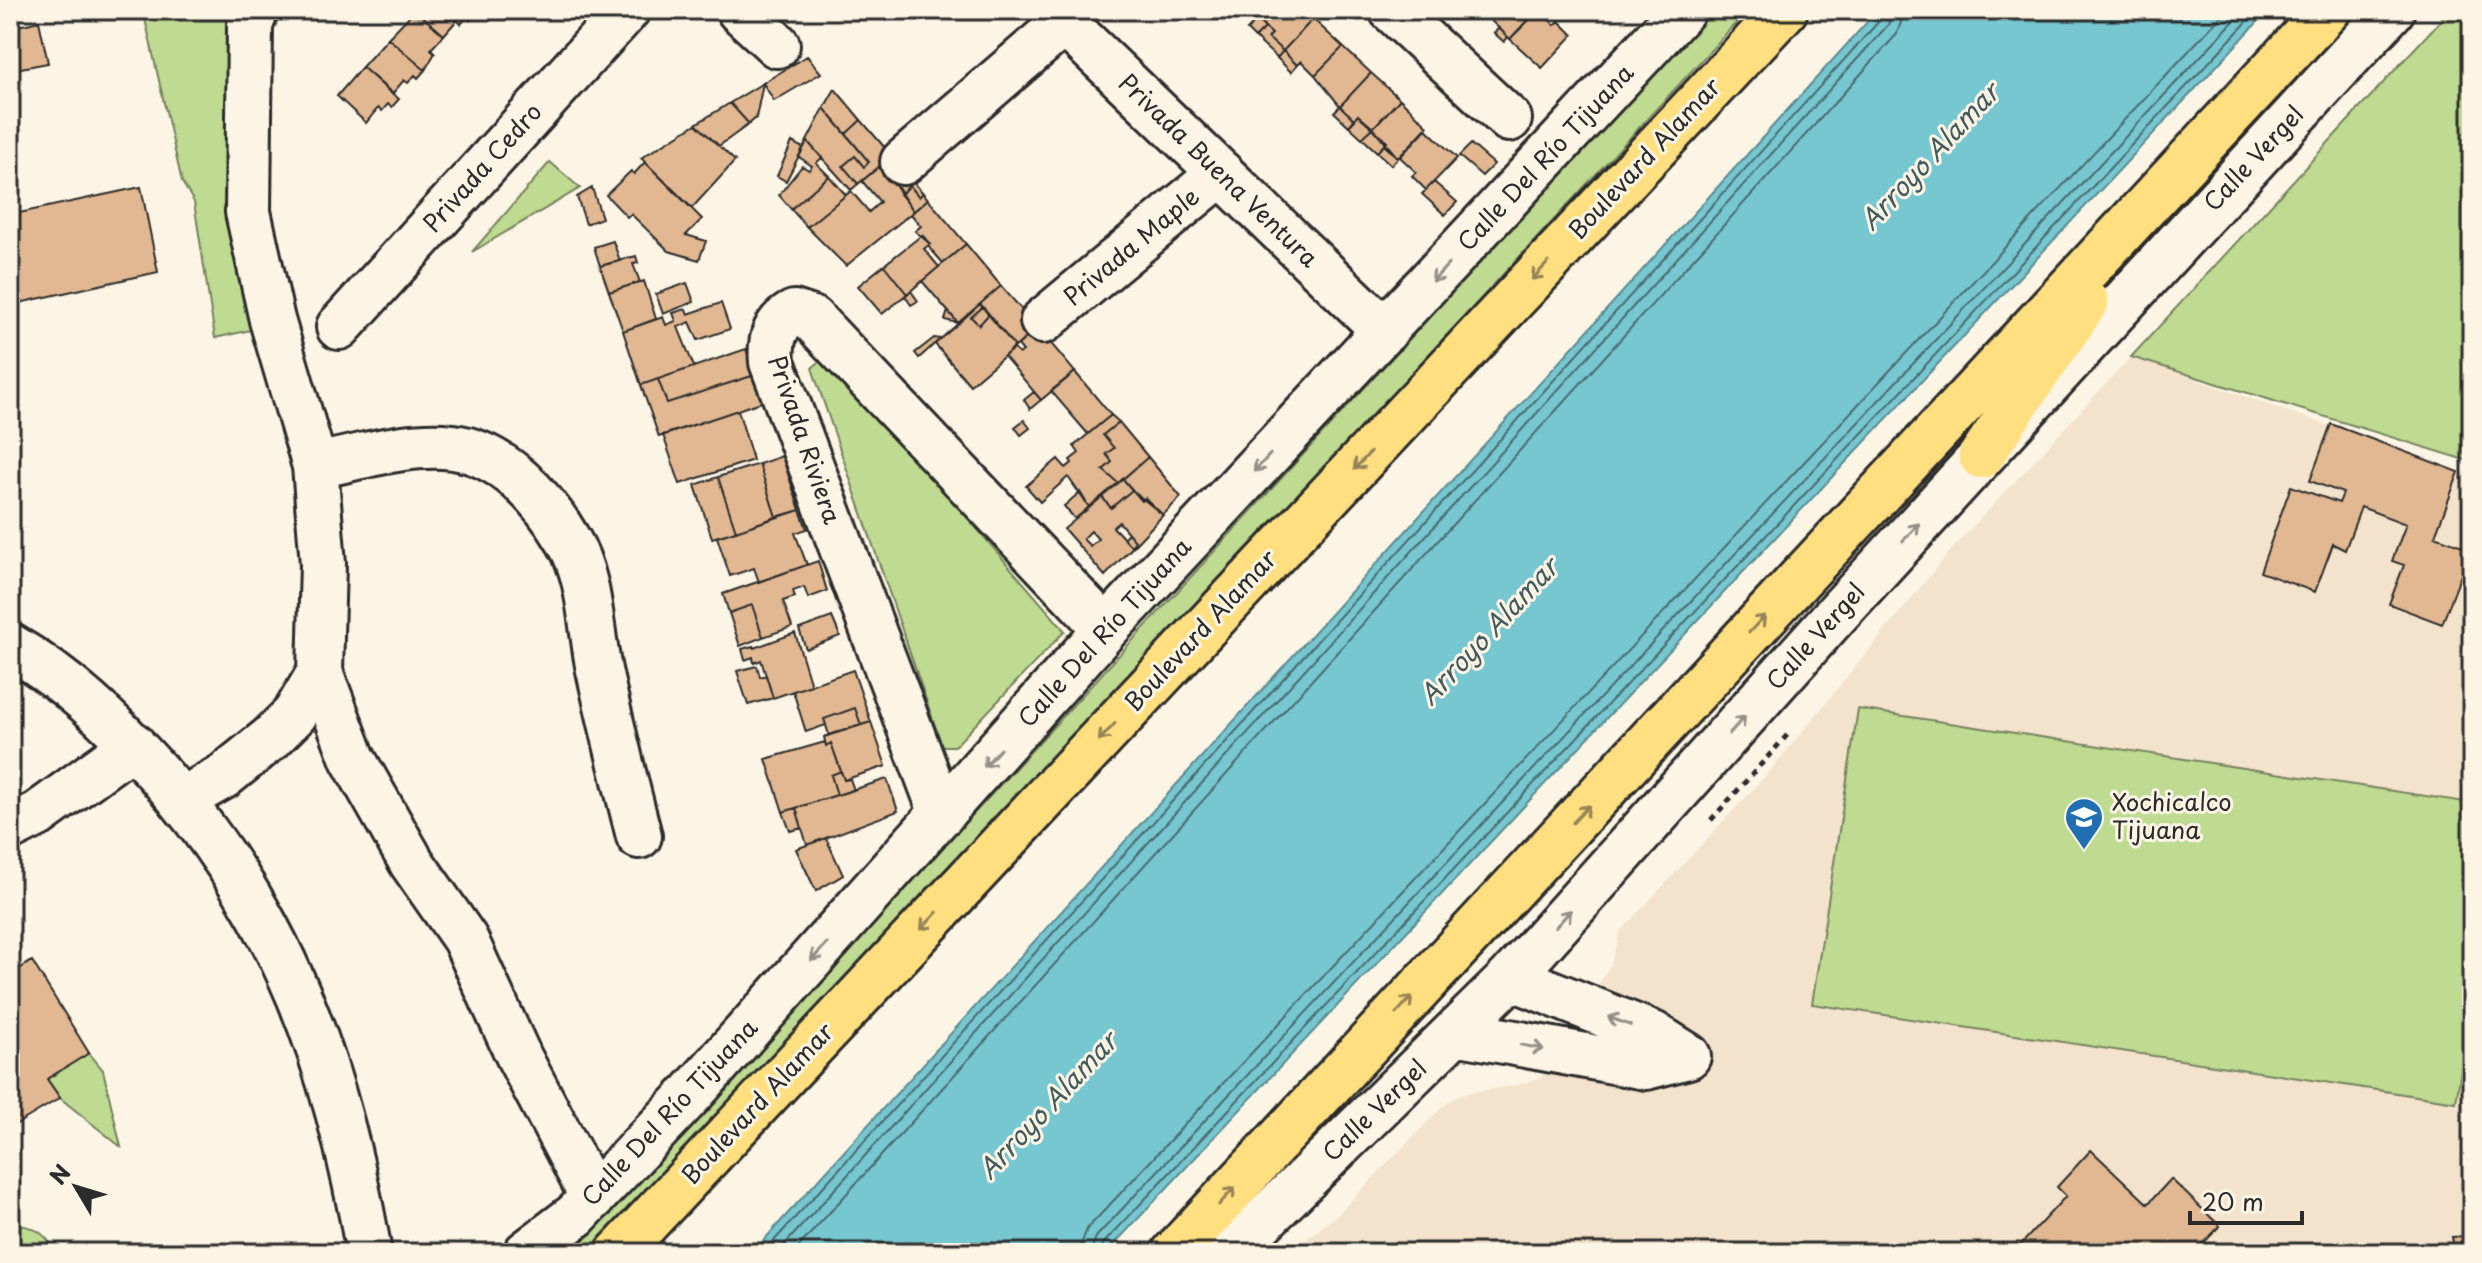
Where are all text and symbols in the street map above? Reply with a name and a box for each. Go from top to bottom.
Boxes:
street label: Calle Del Río Tijuana [1448,55,1641,258]
street label: Privada Buena Ventura [1111,64,1327,275]
street label: Boulevard Alamar [1559,68,1729,247]
water label: Arroyo Alamar [1850,71,2010,238]
street label: Privada Cedro [414,94,549,239]
street label: Calle Vergel [2194,97,2311,219]
street label: Privada Maple [1055,178,1206,313]
one-way arrow [1530,261,1549,281]
one-way arrow [1431,263,1450,282]
street label: Privada Riviera [760,350,852,529]
one-way arrow [1353,450,1371,470]
one-way arrow [1254,452,1272,472]
one-way arrow [1902,523,1920,543]
street label: Calle Del Río Tijuana [1008,529,1199,734]
street label: Boulevard Alamar [1115,540,1285,719]
water label: Arroyo Alamar [1409,546,1569,713]
street label: Calle Vergel [1757,574,1872,697]
one-way arrow [1748,614,1767,634]
one-way arrow [1727,715,1746,736]
one-way arrow [1098,721,1116,741]
one-way arrow [984,747,1002,767]
place label: Xochicalco Tijuana [2112,783,2232,847]
school or university icon: Xochicalco Tijuana [2063,796,2105,851]
one-way arrow [1571,805,1589,825]
one-way arrow [1554,909,1572,929]
one-way arrow [921,911,939,931]
one-way arrow [810,941,828,961]
one-way arrow [1394,995,1413,1015]
street label: Calle Del Río Tijuana [572,1010,765,1213]
street label: Boulevard Alamar [672,1013,842,1192]
one-way arrow [1607,1013,1632,1027]
water label: Arroyo Alamar [968,1020,1128,1187]
one-way arrow [1518,1040,1544,1055]
street label: Calle Vergel [1313,1050,1434,1169]
north arrow [36,1147,116,1227]
text: N [41,1157,77,1191]
scale bar [2190,1175,2302,1225]
text: 20 m [2202,1183,2264,1219]
one-way arrow [1218,1186,1237,1206]

